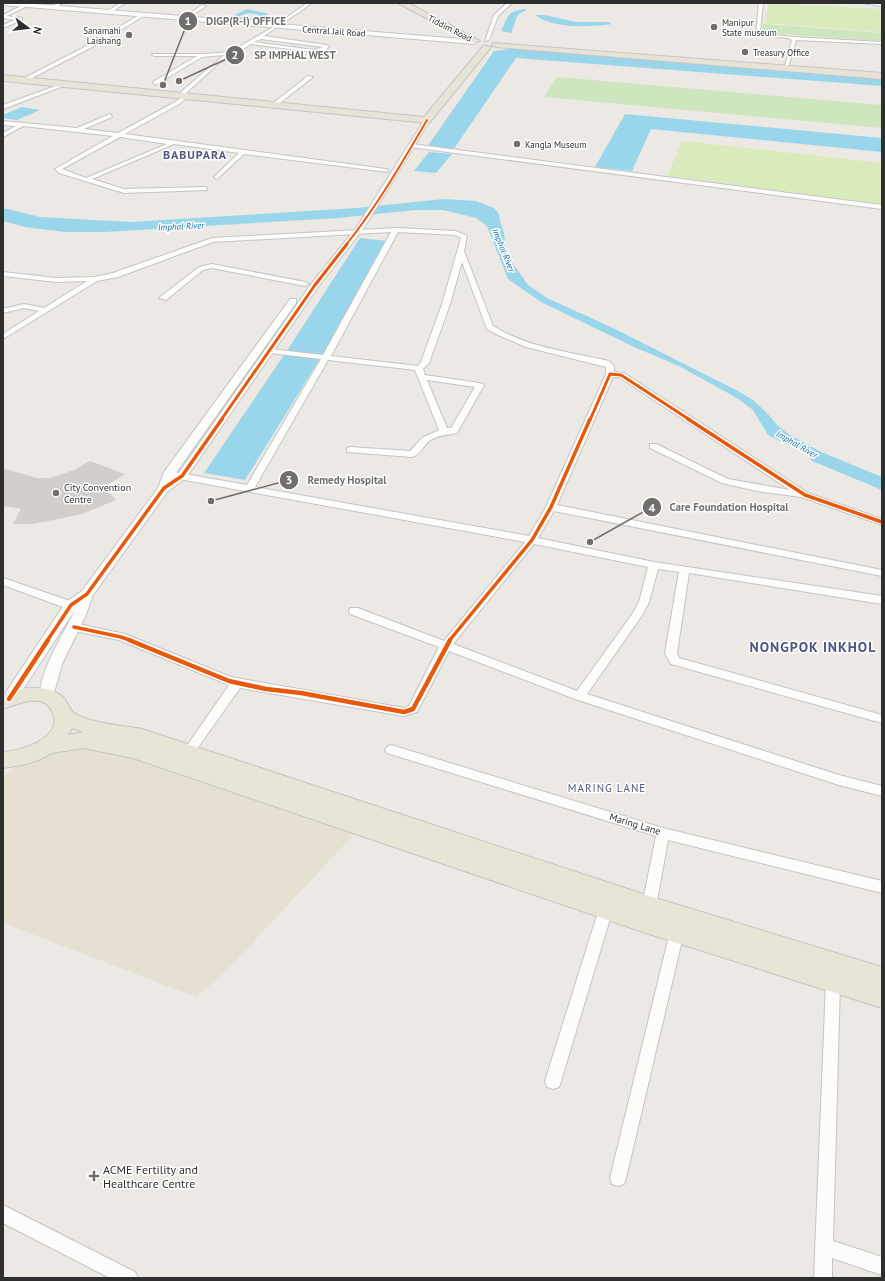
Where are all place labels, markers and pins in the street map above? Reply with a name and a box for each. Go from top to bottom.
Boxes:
callout: DIGP(R-I) OFFICE [178,10,294,33]
place label: Manipur State museum [722,17,777,38]
marker: Manipur State museum [709,22,719,32]
place label: Sanamahi Laishang [83,25,121,46]
marker: Sanamahi Laishang [124,30,134,40]
callout: SP IMPHAL WEST [225,43,344,66]
marker: Treasury Office [740,47,750,57]
place label: Treasury Office [753,47,810,58]
marker: Kangla Museum [512,139,522,149]
place label: Kangla Museum [525,139,586,150]
callout: Remedy Hospital [279,468,394,491]
place label: City Convention Centre [64,481,131,506]
marker: City Convention Centre [51,488,61,498]
callout: Care Foundation Hospital [642,496,797,519]
place label: ACME Fertility and Healthcare Centre [103,1162,198,1191]
marker: ACME Fertility and Healthcare Centre [88,1170,100,1182]

